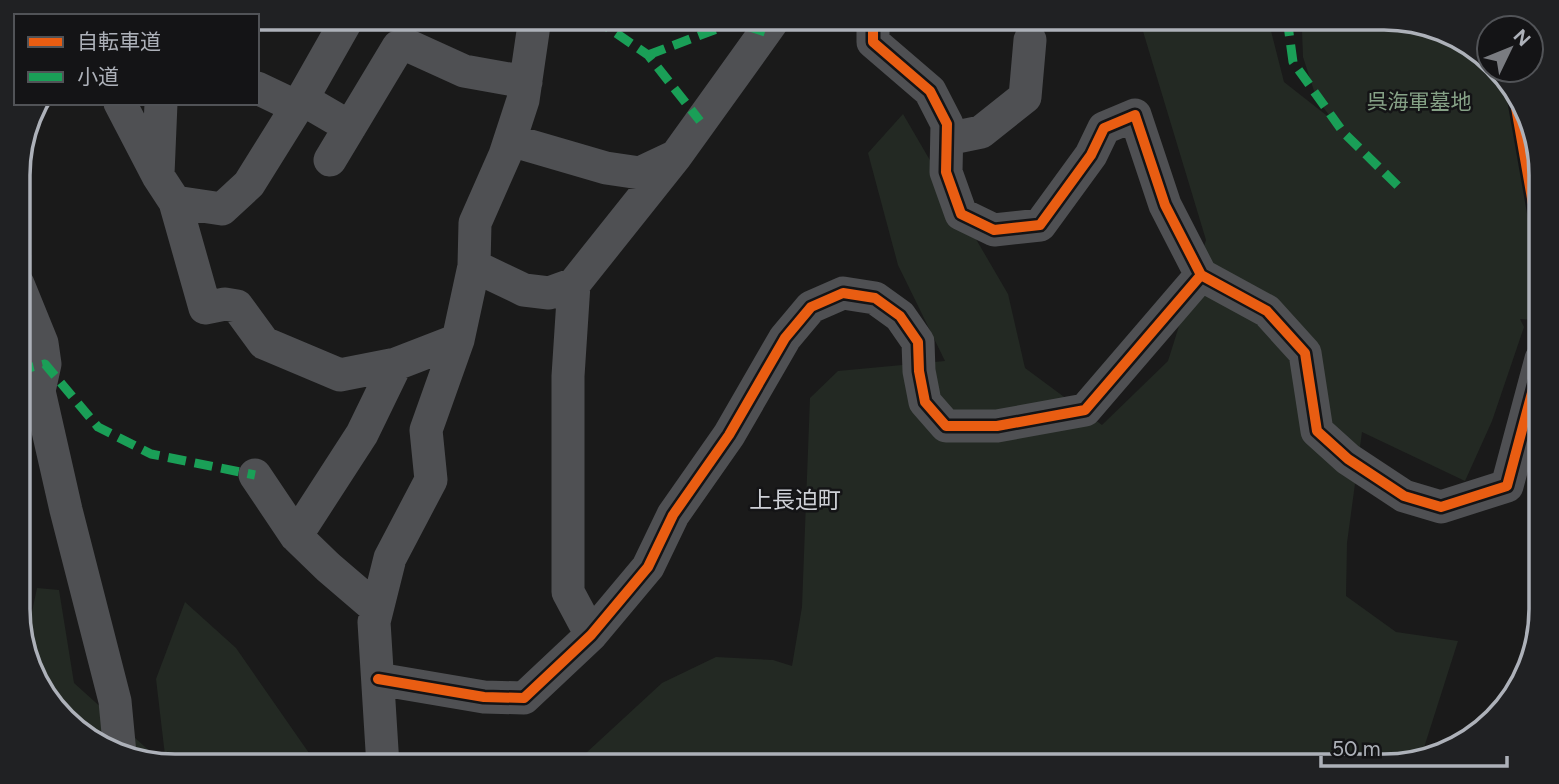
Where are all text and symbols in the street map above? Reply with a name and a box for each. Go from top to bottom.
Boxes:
legend [14,14,259,105]
north arrow [1475,14,1545,84]
text: N [1509,25,1535,51]
text: 自転車道 [77,29,161,54]
text: 小道 [77,64,119,89]
park label: 呉海軍墓地 [1367,89,1472,114]
district label: 上長迫町 [749,486,841,514]
scale bar [1321,724,1506,768]
text: 50 m [1332,736,1381,761]

